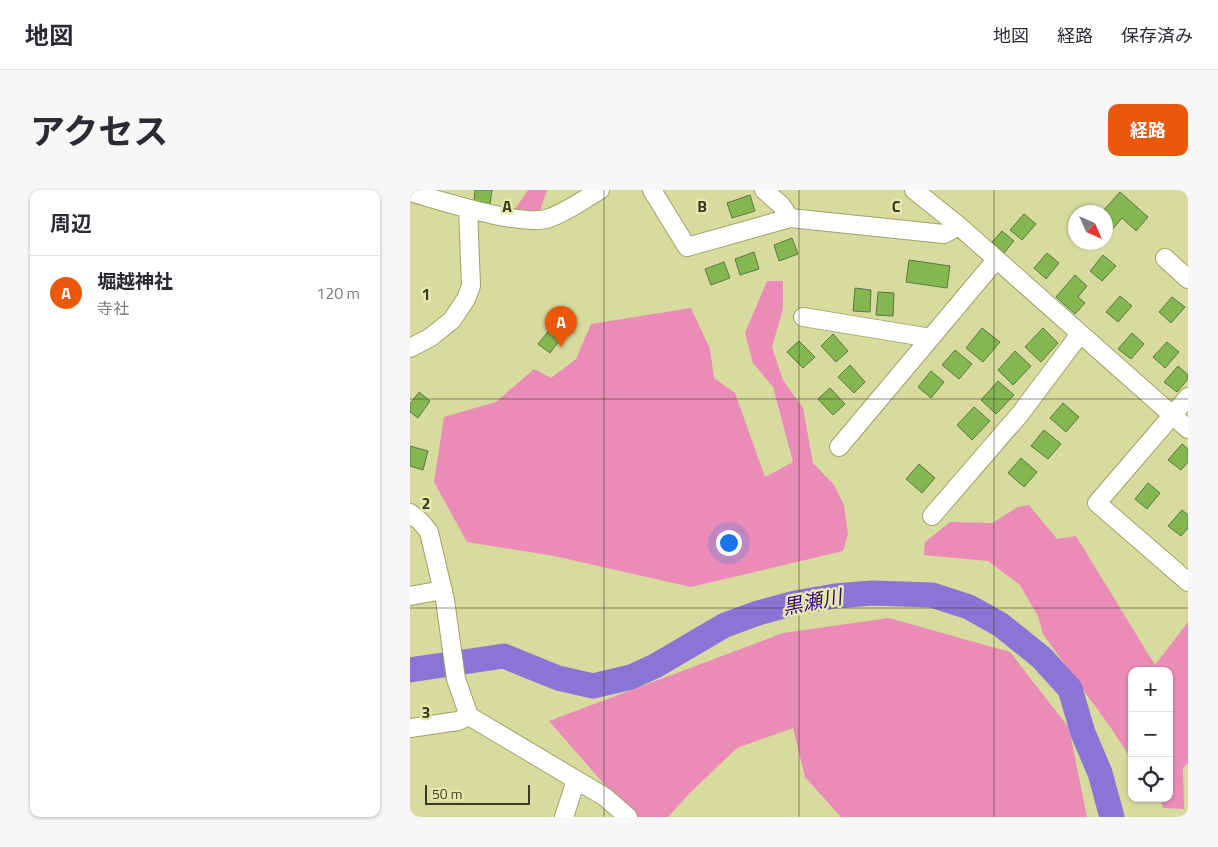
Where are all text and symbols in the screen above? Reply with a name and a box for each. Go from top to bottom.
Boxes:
text: 地図 [25,17,73,53]
text: 地図 [993,22,1029,49]
text: 経路 [1057,22,1093,49]
text: 保存済み [1121,22,1193,49]
text: アクセス [30,104,168,158]
button: 経路 [1108,104,1188,156]
text: A [502,194,512,218]
text: B [697,194,707,218]
text: C [892,194,901,218]
north arrow [1068,205,1113,250]
text: 周辺 [50,207,92,239]
text: 堀越神社 [97,266,173,295]
text: A [61,281,71,305]
text: 120 m [316,281,360,305]
text: 1 [422,282,430,306]
text: 寺社 [97,296,129,320]
pin: A [545,306,577,347]
text: 2 [422,491,430,515]
your location [716,530,742,556]
water label: 黒瀬川 [779,580,846,622]
map controls [1128,667,1173,802]
button: + [1128,667,1173,712]
text: 3 [422,700,430,724]
button: − [1128,712,1173,757]
button: locate [1128,757,1173,802]
scale bar [425,782,530,805]
text: 50 m [432,783,462,804]

